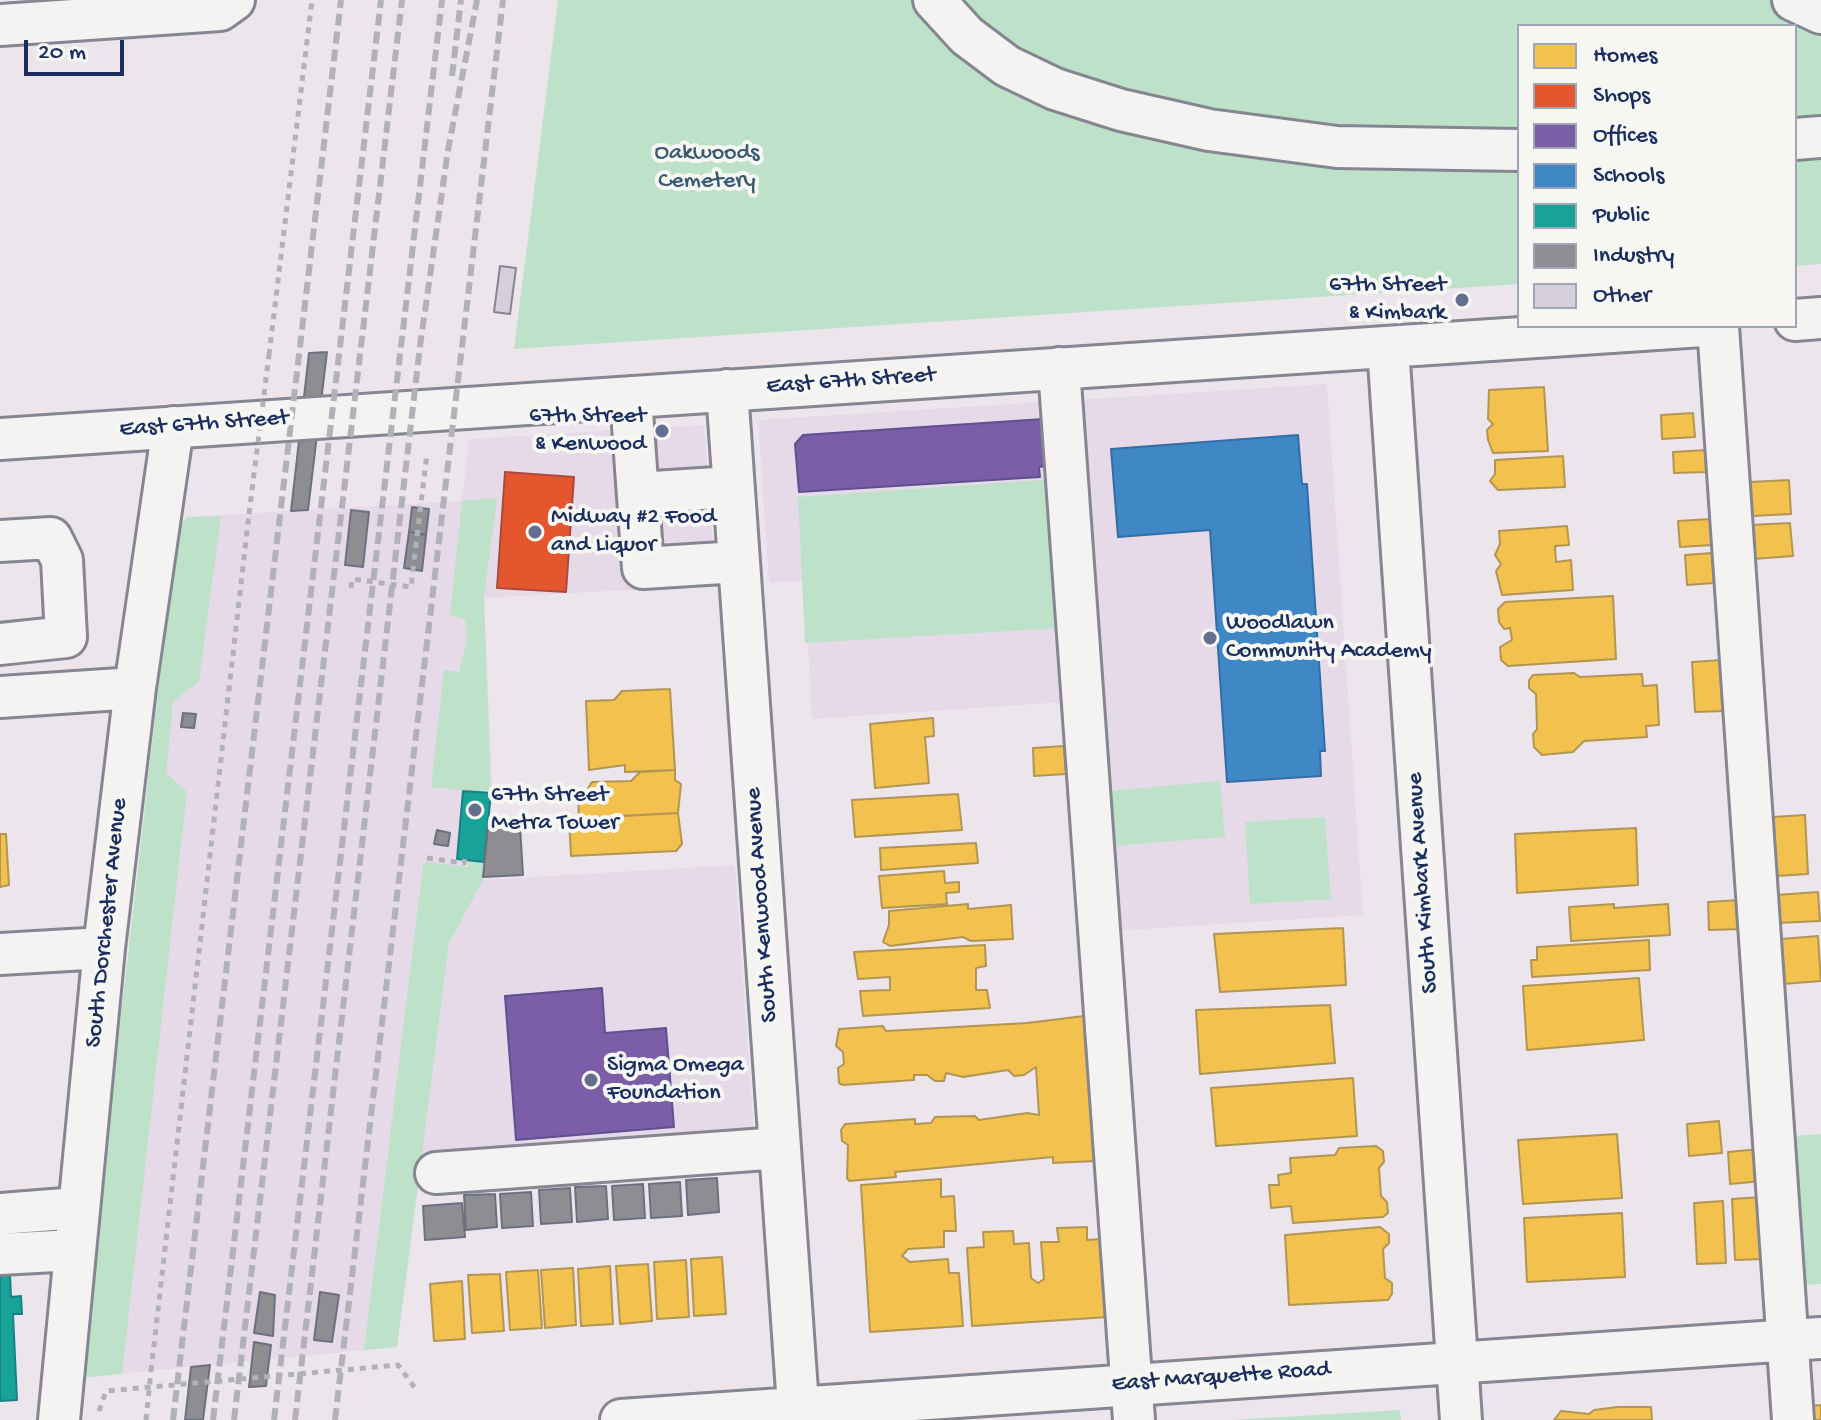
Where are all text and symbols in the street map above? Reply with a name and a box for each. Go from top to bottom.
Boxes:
scale bar [28,24,128,74]
legend [1517,24,1797,328]
text: 20 m [38,39,86,68]
text: Homes [1593,42,1657,71]
text: Shops [1593,82,1650,111]
text: Offices [1593,122,1657,151]
park label: Oakwoods Cemetery [655,140,759,196]
text: Schools [1593,162,1664,191]
text: Public [1593,202,1649,231]
text: Industry [1593,242,1674,271]
place label: 67th Street & Kimbark [1329,272,1446,328]
text: Other [1593,282,1651,311]
marker: 67th Street & Kimbark [1453,291,1471,309]
street label: East 67th Street [765,362,937,402]
place label: 67th Street & Kenwood [529,403,646,459]
street label: East 67th Street [118,405,290,445]
marker: 67th Street & Kenwood [653,422,671,440]
place label: Midway #2 Food and Liquor [551,504,716,560]
marker: Midway #2 Food and Liquor [526,523,544,541]
place label: Woodlawn Community Academy [1226,610,1432,666]
marker: Woodlawn Community Academy [1201,629,1219,647]
street label: South Kimbark Avenue [1402,771,1446,995]
place label: 67th Street Metra Tower [491,782,619,838]
street label: South Kenwood Avenue [740,786,786,1024]
street label: South Dorchester Avenue [81,797,135,1049]
marker: 67th Street Metra Tower [466,801,484,819]
place label: Sigma Omega Foundation [607,1052,744,1108]
marker: Sigma Omega Foundation [582,1071,600,1089]
street label: East Marquette Road [1111,1356,1331,1400]

